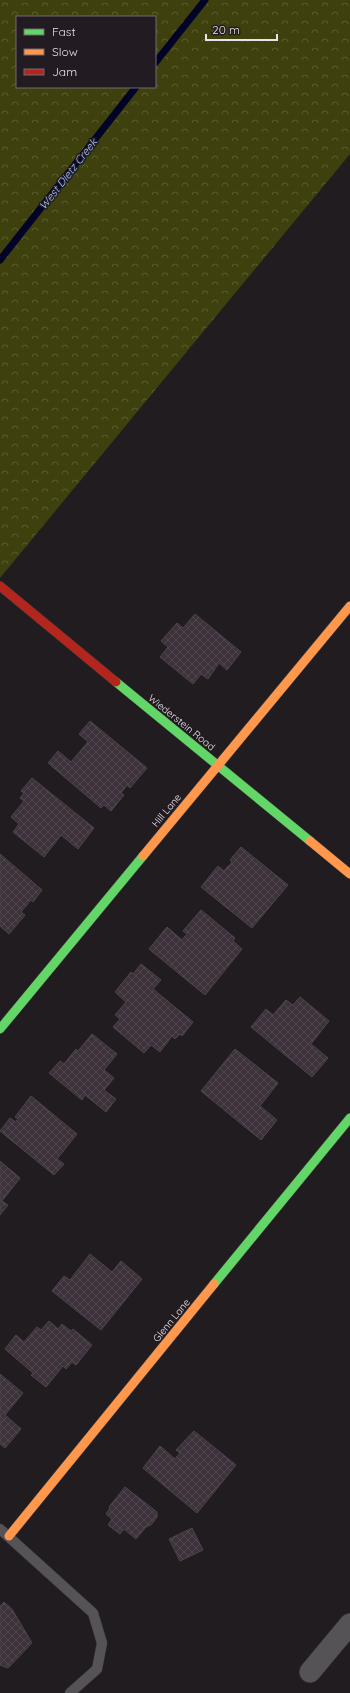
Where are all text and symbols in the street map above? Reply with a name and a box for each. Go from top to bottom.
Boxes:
legend [16,16,156,88]
scale bar [206,16,277,42]
text: 20 m [212,22,240,37]
text: Fast [52,24,76,39]
text: Slow [52,44,78,59]
text: Jam [52,64,77,79]
water label: West Dietz Creek [36,135,101,212]
street label: Wiederstein Road [146,691,218,753]
street label: Hill Lane [149,791,184,830]
street label: Glenn Lane [150,1296,193,1345]

